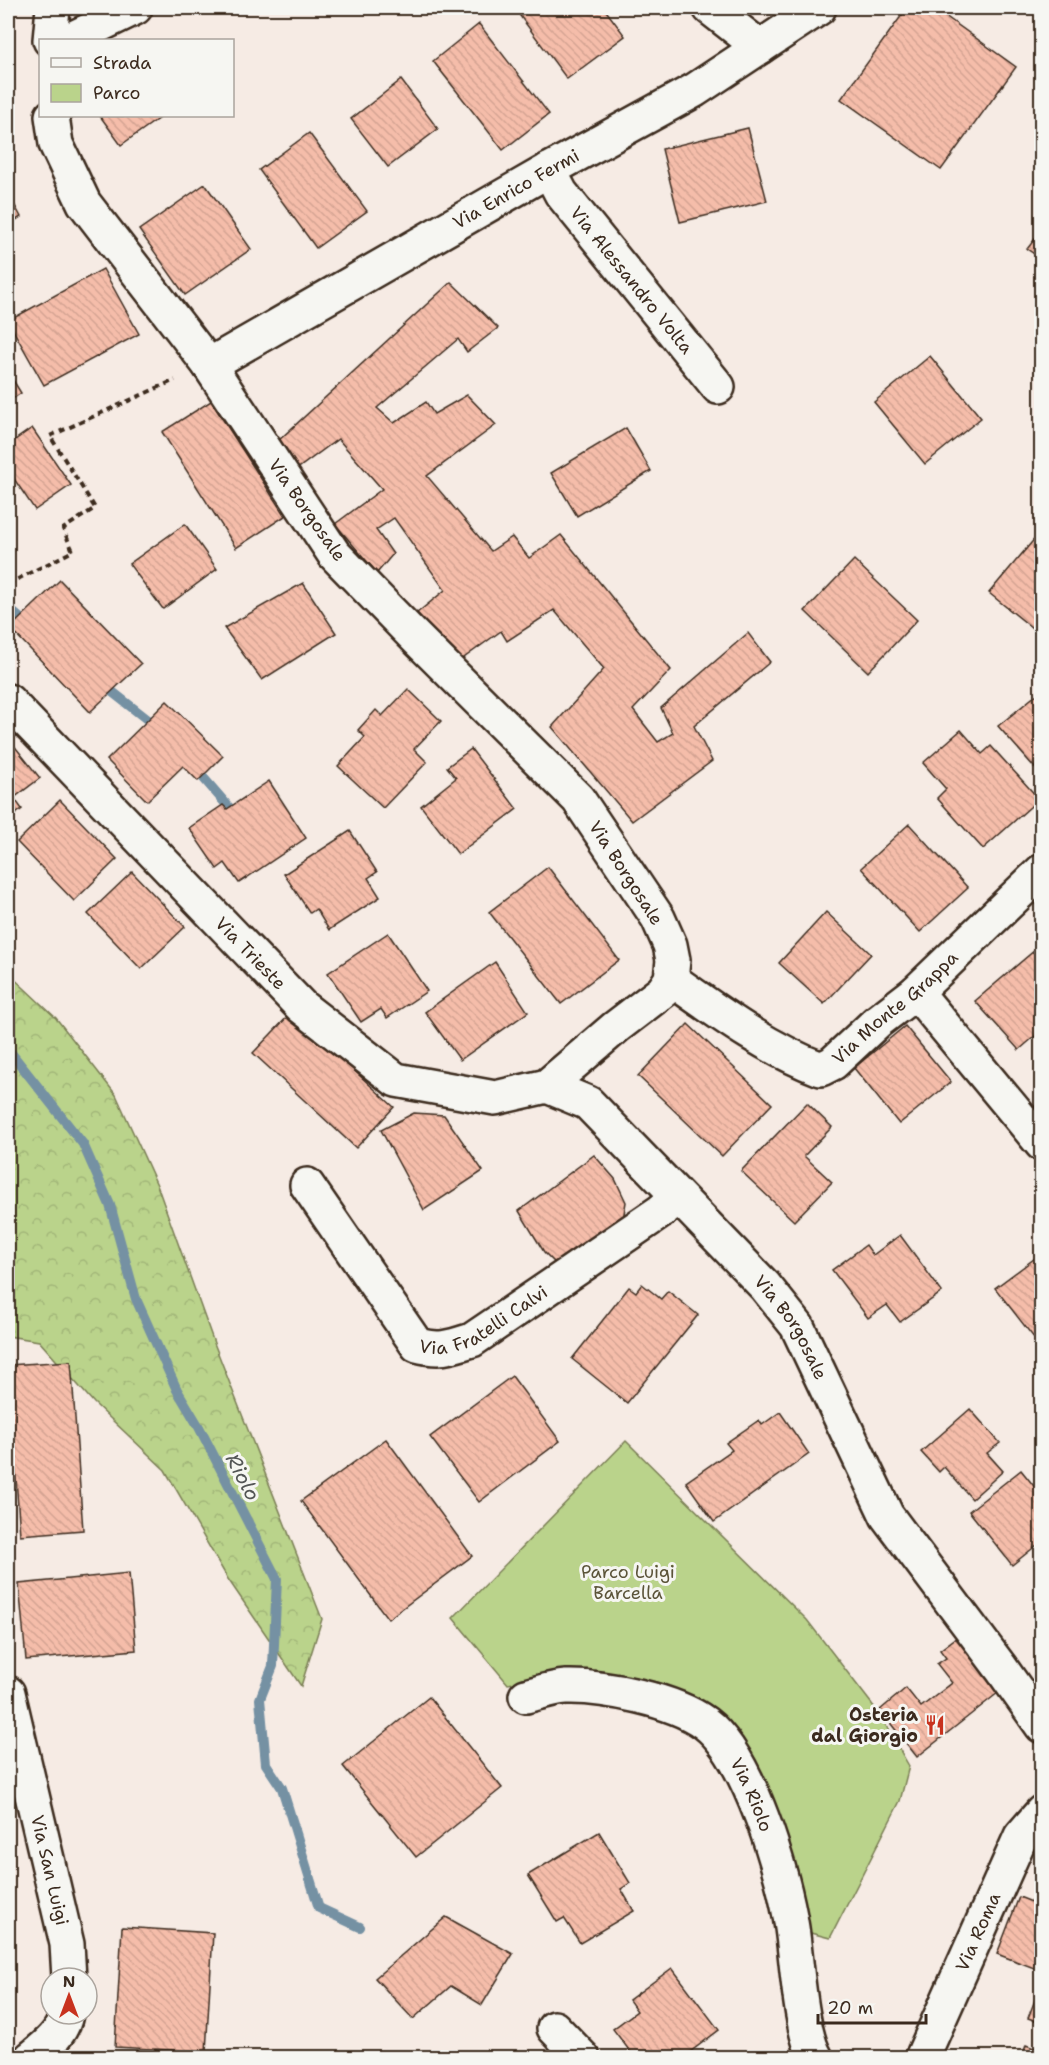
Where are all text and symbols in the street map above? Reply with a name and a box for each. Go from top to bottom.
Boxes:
legend [39,39,234,117]
text: Strada [93,51,152,75]
text: Parco [93,81,141,105]
street label: Via Enrico Fermi [449,144,584,235]
street label: Via Alessandro Volta [565,201,698,359]
street label: Via Borgosale [263,454,351,566]
street label: Via Borgosale [583,816,669,930]
street label: Via Trieste [210,912,291,995]
street label: Via Monte Grappa [827,946,963,1070]
street label: Via Borgosale [749,1270,833,1383]
street label: Via Fratelli Calvi [417,1280,552,1360]
water label: Riolo [220,1449,266,1505]
park label: Parco Luigi Barcella [581,1560,675,1605]
place label: Osteria dal Giorgio [811,1703,919,1748]
restaurant icon: Osteria dal Giorgio [923,1713,947,1737]
street label: Via Riolo [724,1753,778,1835]
street label: Via San Luigi [25,1813,74,1928]
street label: Via Roma [950,1889,1006,1975]
north arrow [39,1966,99,2026]
text: N [63,1971,75,1992]
scale bar [818,1987,926,2025]
text: 20 m [827,1996,873,2020]

